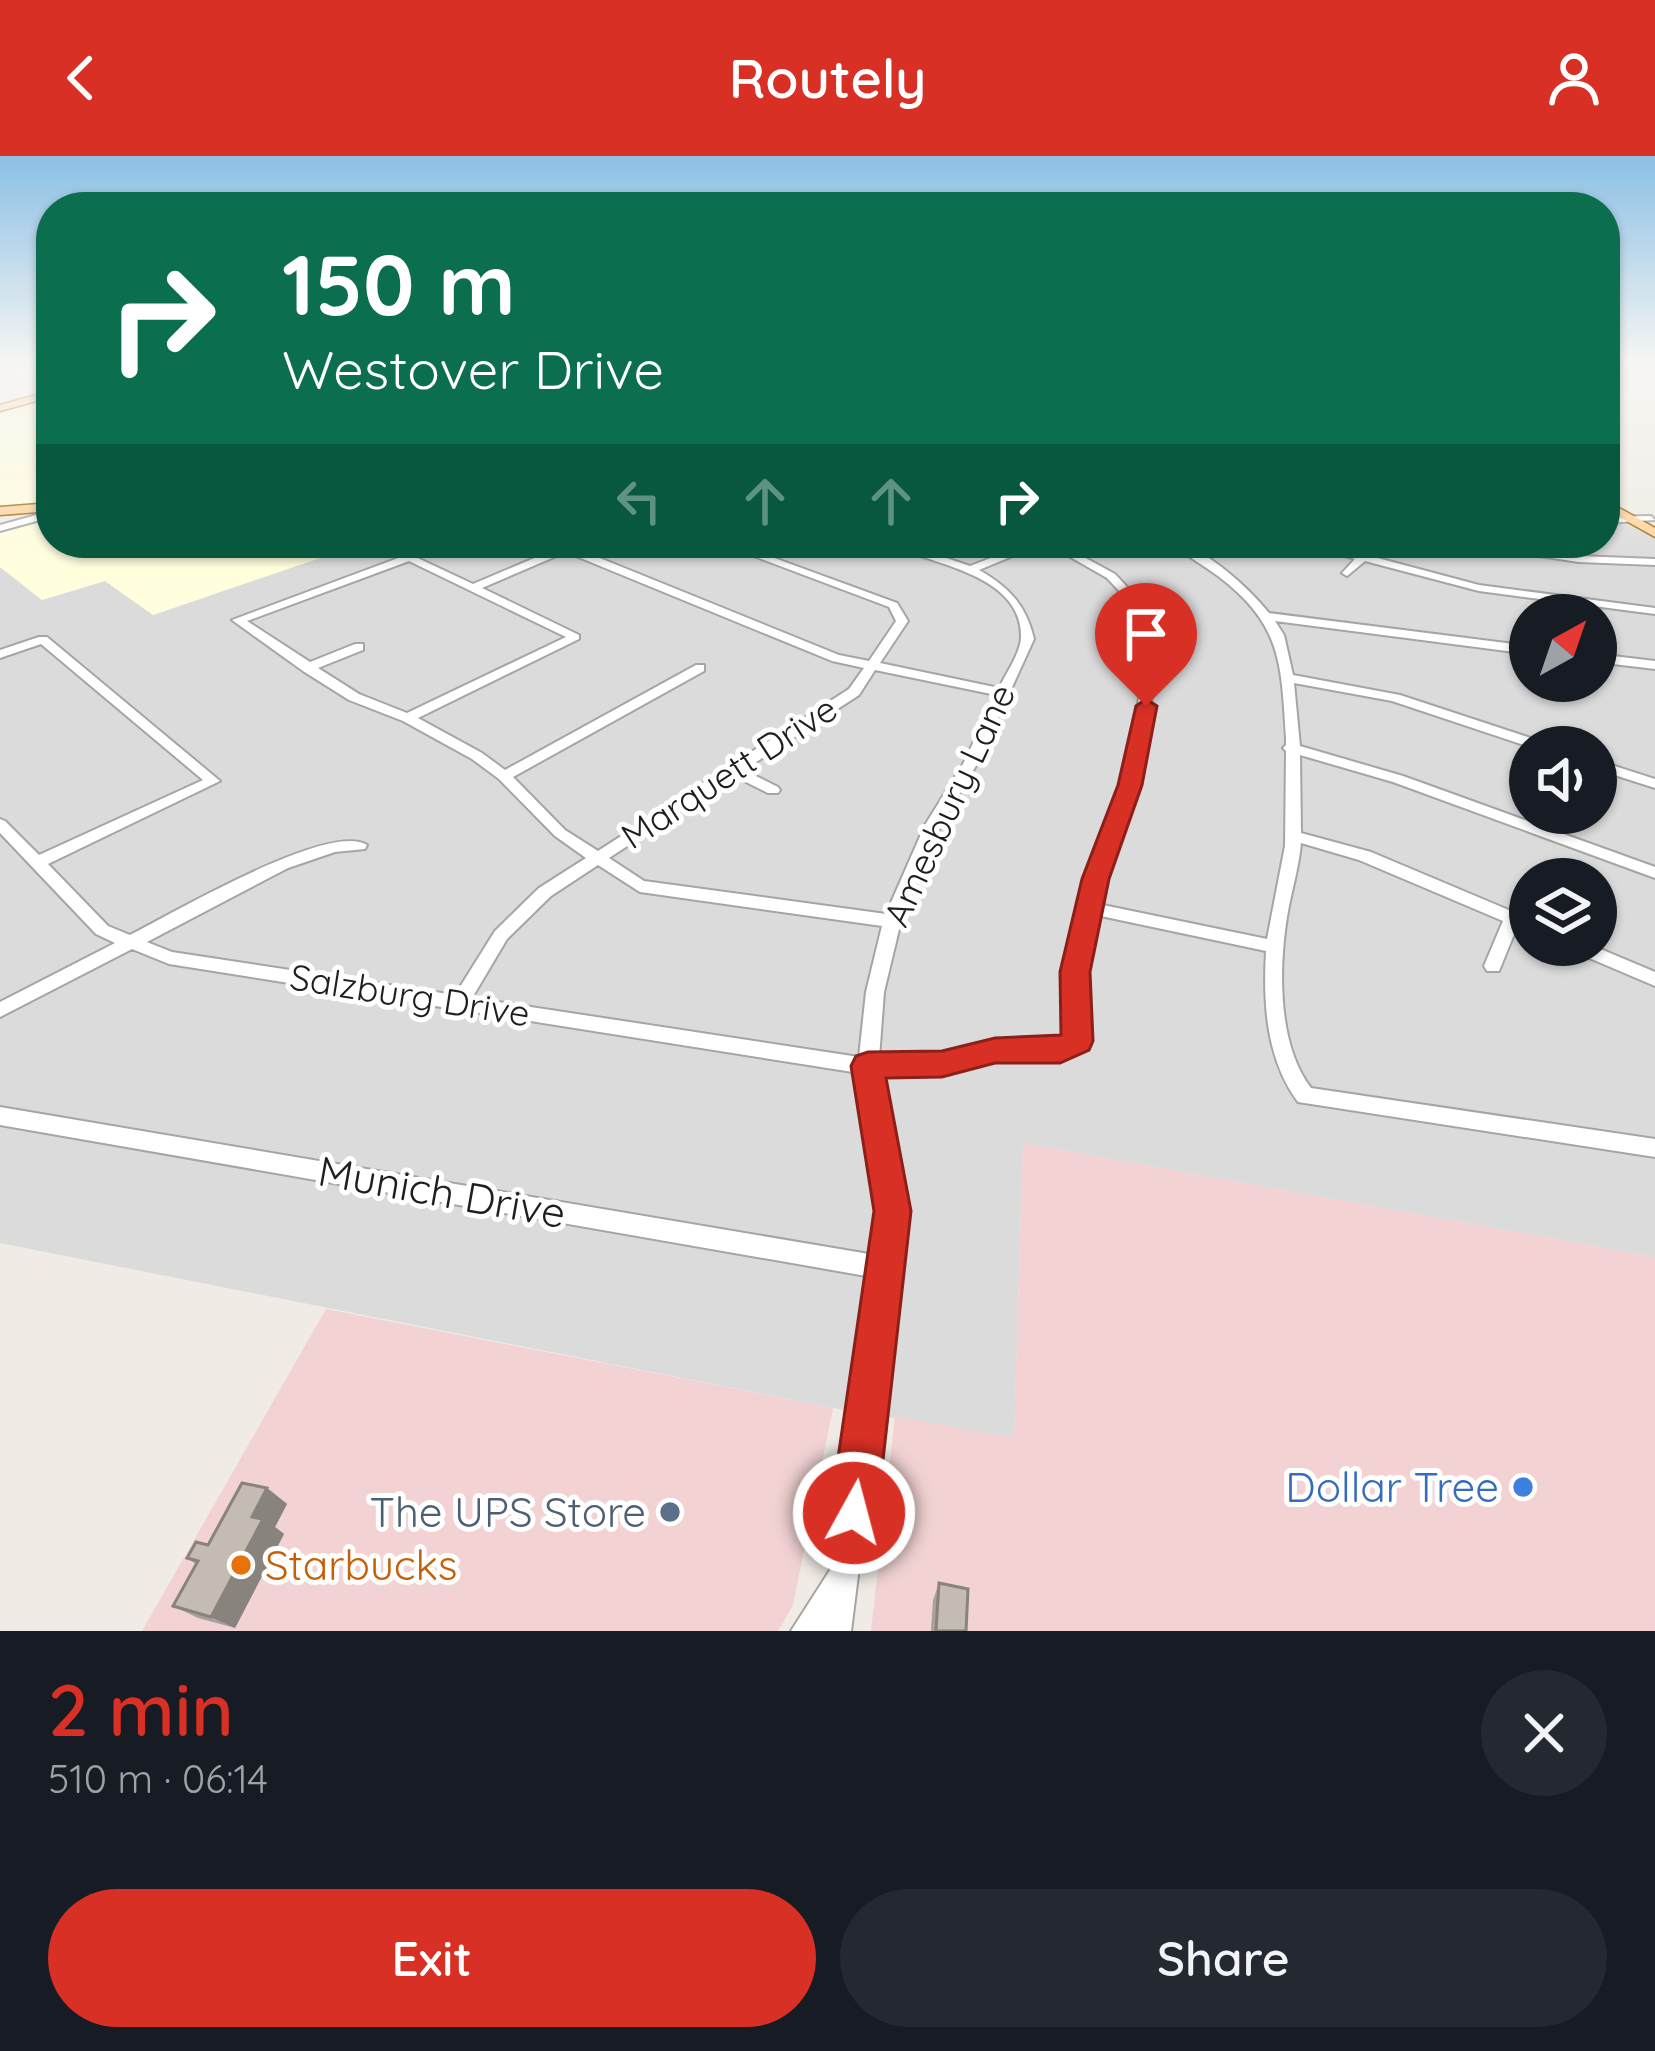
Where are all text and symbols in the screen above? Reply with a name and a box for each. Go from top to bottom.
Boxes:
text: Routely [729,44,926,112]
icon: back [48,45,114,111]
icon: person [1541,45,1607,111]
text: 150 m [282,231,516,336]
icon: right [84,240,240,396]
text: Westover Drive [282,335,664,403]
icon: left [606,468,672,534]
icon: ahead [732,468,798,534]
icon: ahead [858,468,924,534]
icon: right [984,468,1050,534]
pin [1095,583,1197,706]
north arrow [1509,594,1617,702]
map controls [1509,594,1617,966]
icon: arrive [1113,601,1179,667]
street label: Amesbury Lane [873,677,1024,933]
street label: Marquett Drive [612,685,845,858]
button: sound [1509,726,1617,834]
button: layers [1509,858,1617,966]
street label: Salzburg Drive [287,953,533,1036]
street label: Munich Drive [314,1144,570,1239]
position arrow [791,1450,917,1576]
place label: Dollar Tree [1285,1460,1499,1513]
marker: Dollar Tree [1510,1474,1536,1500]
place label: The UPS Store [370,1485,646,1538]
marker: The UPS Store [657,1499,683,1525]
place label: Starbucks [265,1538,458,1591]
marker: Starbucks [228,1552,254,1578]
text: 2 min [48,1664,234,1754]
button: close [1481,1670,1607,1796]
text: 510 m · 06:14 [48,1754,268,1803]
button: Exit [48,1889,816,2027]
button: Share [840,1889,1607,2027]

